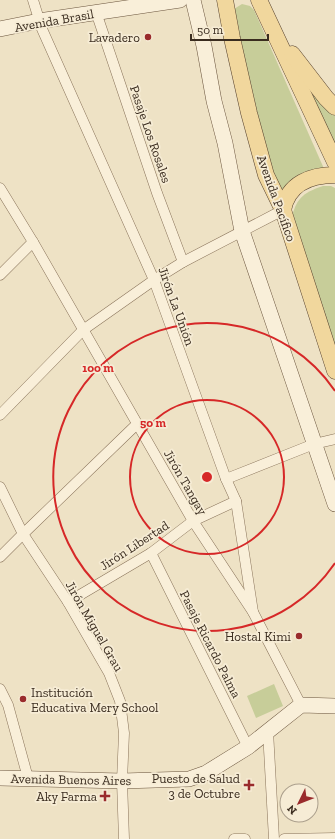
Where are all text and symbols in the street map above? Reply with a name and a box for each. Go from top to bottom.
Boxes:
street label: Avenida Brasil [13,6,95,35]
scale bar [191,16,268,42]
text: 50 m [197,23,224,37]
place label: Lavadero [89,30,140,45]
marker: Lavadero [143,32,153,42]
street label: Pasaje Los Rosales [126,83,174,186]
street label: Avenida Pacífico [254,153,299,244]
street label: Jirón La Unión [155,265,198,348]
text: 100 m [82,361,114,375]
text: 50 m [140,416,166,430]
street label: Jirón Tangay [161,447,210,518]
centre of rings [200,470,214,484]
street label: Jirón Libertad [97,518,172,573]
street label: Jirón Miguel Grau [63,578,127,675]
street label: Pasaje Ricardo Palma [176,588,245,702]
place label: Hostal Kimi [225,629,291,644]
marker: Hostal Kimi [294,631,304,641]
place label: Institución Educativa Mery School [31,685,159,715]
marker: Institución Educativa Mery School [18,694,28,704]
street label: Avenida Buenos Aires [10,771,132,788]
place label: Puesto de Salud 3 de Octubre [152,771,240,801]
marker: Puesto de Salud 3 de Octubre [243,779,255,791]
north arrow [279,783,319,823]
place label: Aky Farma [36,789,98,804]
marker: Aky Farma [100,791,110,801]
text: N [284,802,300,817]

